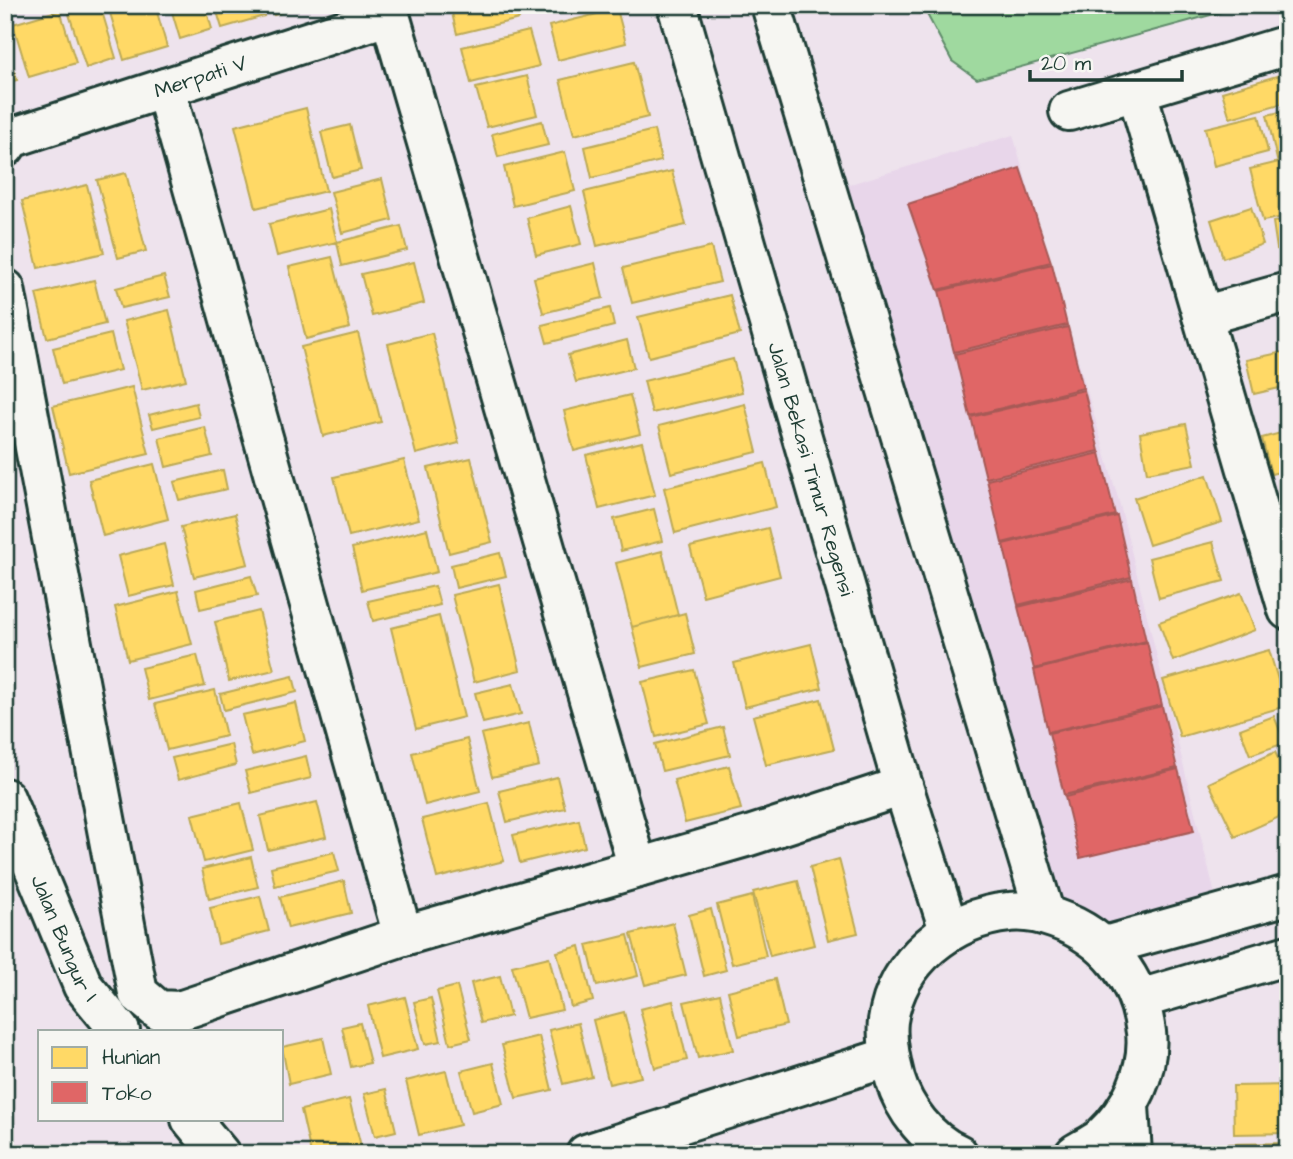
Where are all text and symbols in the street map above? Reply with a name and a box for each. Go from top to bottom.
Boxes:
scale bar [1030,38,1183,82]
street label: Merpati V [150,48,251,106]
text: 20 m [1041,49,1092,78]
street label: Jalan Bekasi Timur Regensi [760,339,861,599]
street label: Jalan Bungur I [23,870,104,1008]
legend [38,1030,284,1120]
text: Hunian [102,1043,160,1072]
text: Toko [102,1079,152,1108]

